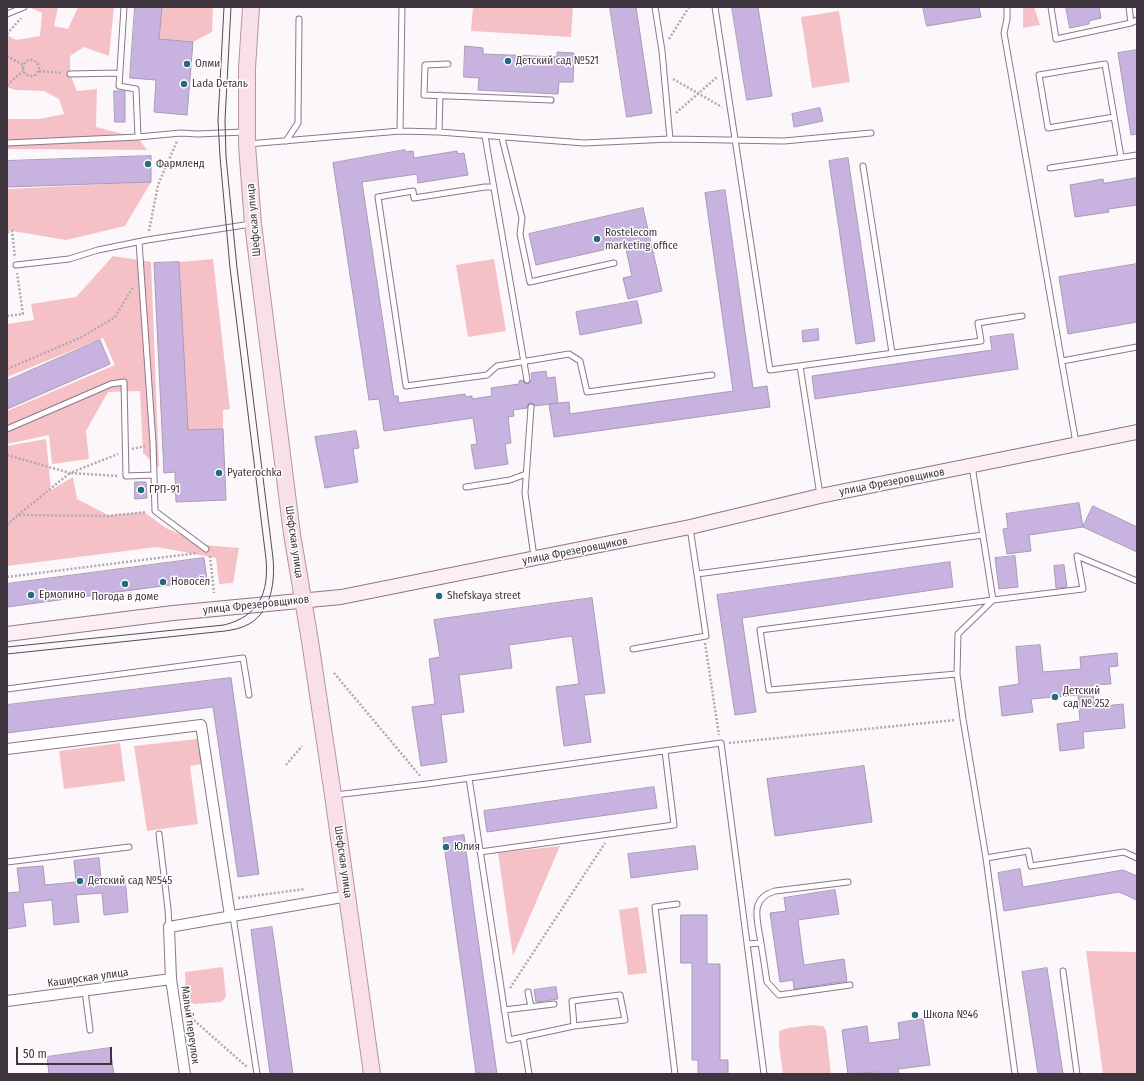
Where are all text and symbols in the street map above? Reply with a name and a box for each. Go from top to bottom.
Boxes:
place label: Детский сад №521 [516,54,599,68]
marker: Детский сад №521 [503,56,513,66]
place label: Олми [195,57,220,71]
marker: Олми [182,59,192,69]
place label: Lada Dеталь [192,77,248,91]
marker: Lada Dеталь [179,79,189,89]
place label: Фармленд [156,157,204,171]
marker: Фармленд [143,159,153,169]
street label: Шефская улица [244,183,264,257]
place label: Rostelecom marketing office [605,226,678,252]
marker: Rostelecom marketing office [592,234,602,244]
street label: улица Фрезеровщиков [838,465,946,499]
place label: Pyaterochka [227,466,282,480]
marker: Pyaterochka [214,468,224,478]
place label: ГРП-91 [149,483,180,497]
marker: ГРП-91 [136,485,146,495]
street label: Шефская улица [282,505,306,579]
street label: улица Фрезеровщиков [521,534,629,568]
place label: Новосёл [171,575,210,589]
marker: Новосёл [158,577,168,587]
marker: Погода в доме [120,579,130,589]
place label: Ермолино [39,588,86,602]
place label: Shefskaya street [447,589,521,603]
marker: Ермолино [26,590,36,600]
place label: Погода в доме [91,590,159,604]
marker: Shefskaya street [434,591,444,601]
street label: улица Фрезеровщиков [202,593,310,617]
place label: Детский сад № 252 [1063,684,1109,710]
marker: Детский сад № 252 [1050,692,1060,702]
street label: Шефская улица [331,825,355,899]
place label: Юлия [454,840,480,854]
marker: Юлия [441,842,451,852]
place label: Детский сад №545 [88,874,172,888]
marker: Детский сад №545 [75,876,85,886]
street label: Каширская улица [47,966,129,990]
street label: Малый переулок [178,985,202,1065]
place label: Школа №46 [923,1008,978,1022]
marker: Школа №46 [910,1010,920,1020]
scale bar [18,1039,114,1065]
text: 50 m [23,1047,47,1061]

